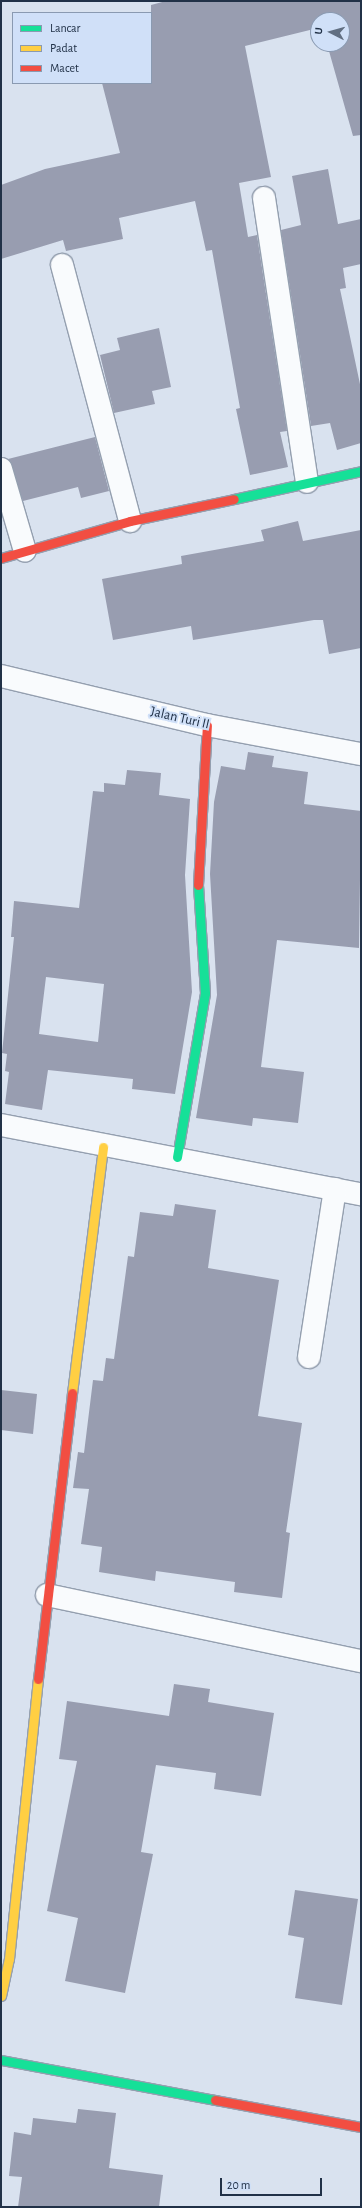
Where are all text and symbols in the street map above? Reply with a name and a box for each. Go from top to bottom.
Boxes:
legend [12,12,152,84]
north arrow [310,12,350,52]
text: Lancar [50,22,80,34]
text: U [313,27,324,35]
text: Padat [50,42,77,54]
text: Macet [50,62,79,74]
street label: Jalan Turi II [149,703,211,733]
scale bar [222,2170,324,2196]
text: 20 m [227,2179,250,2191]

